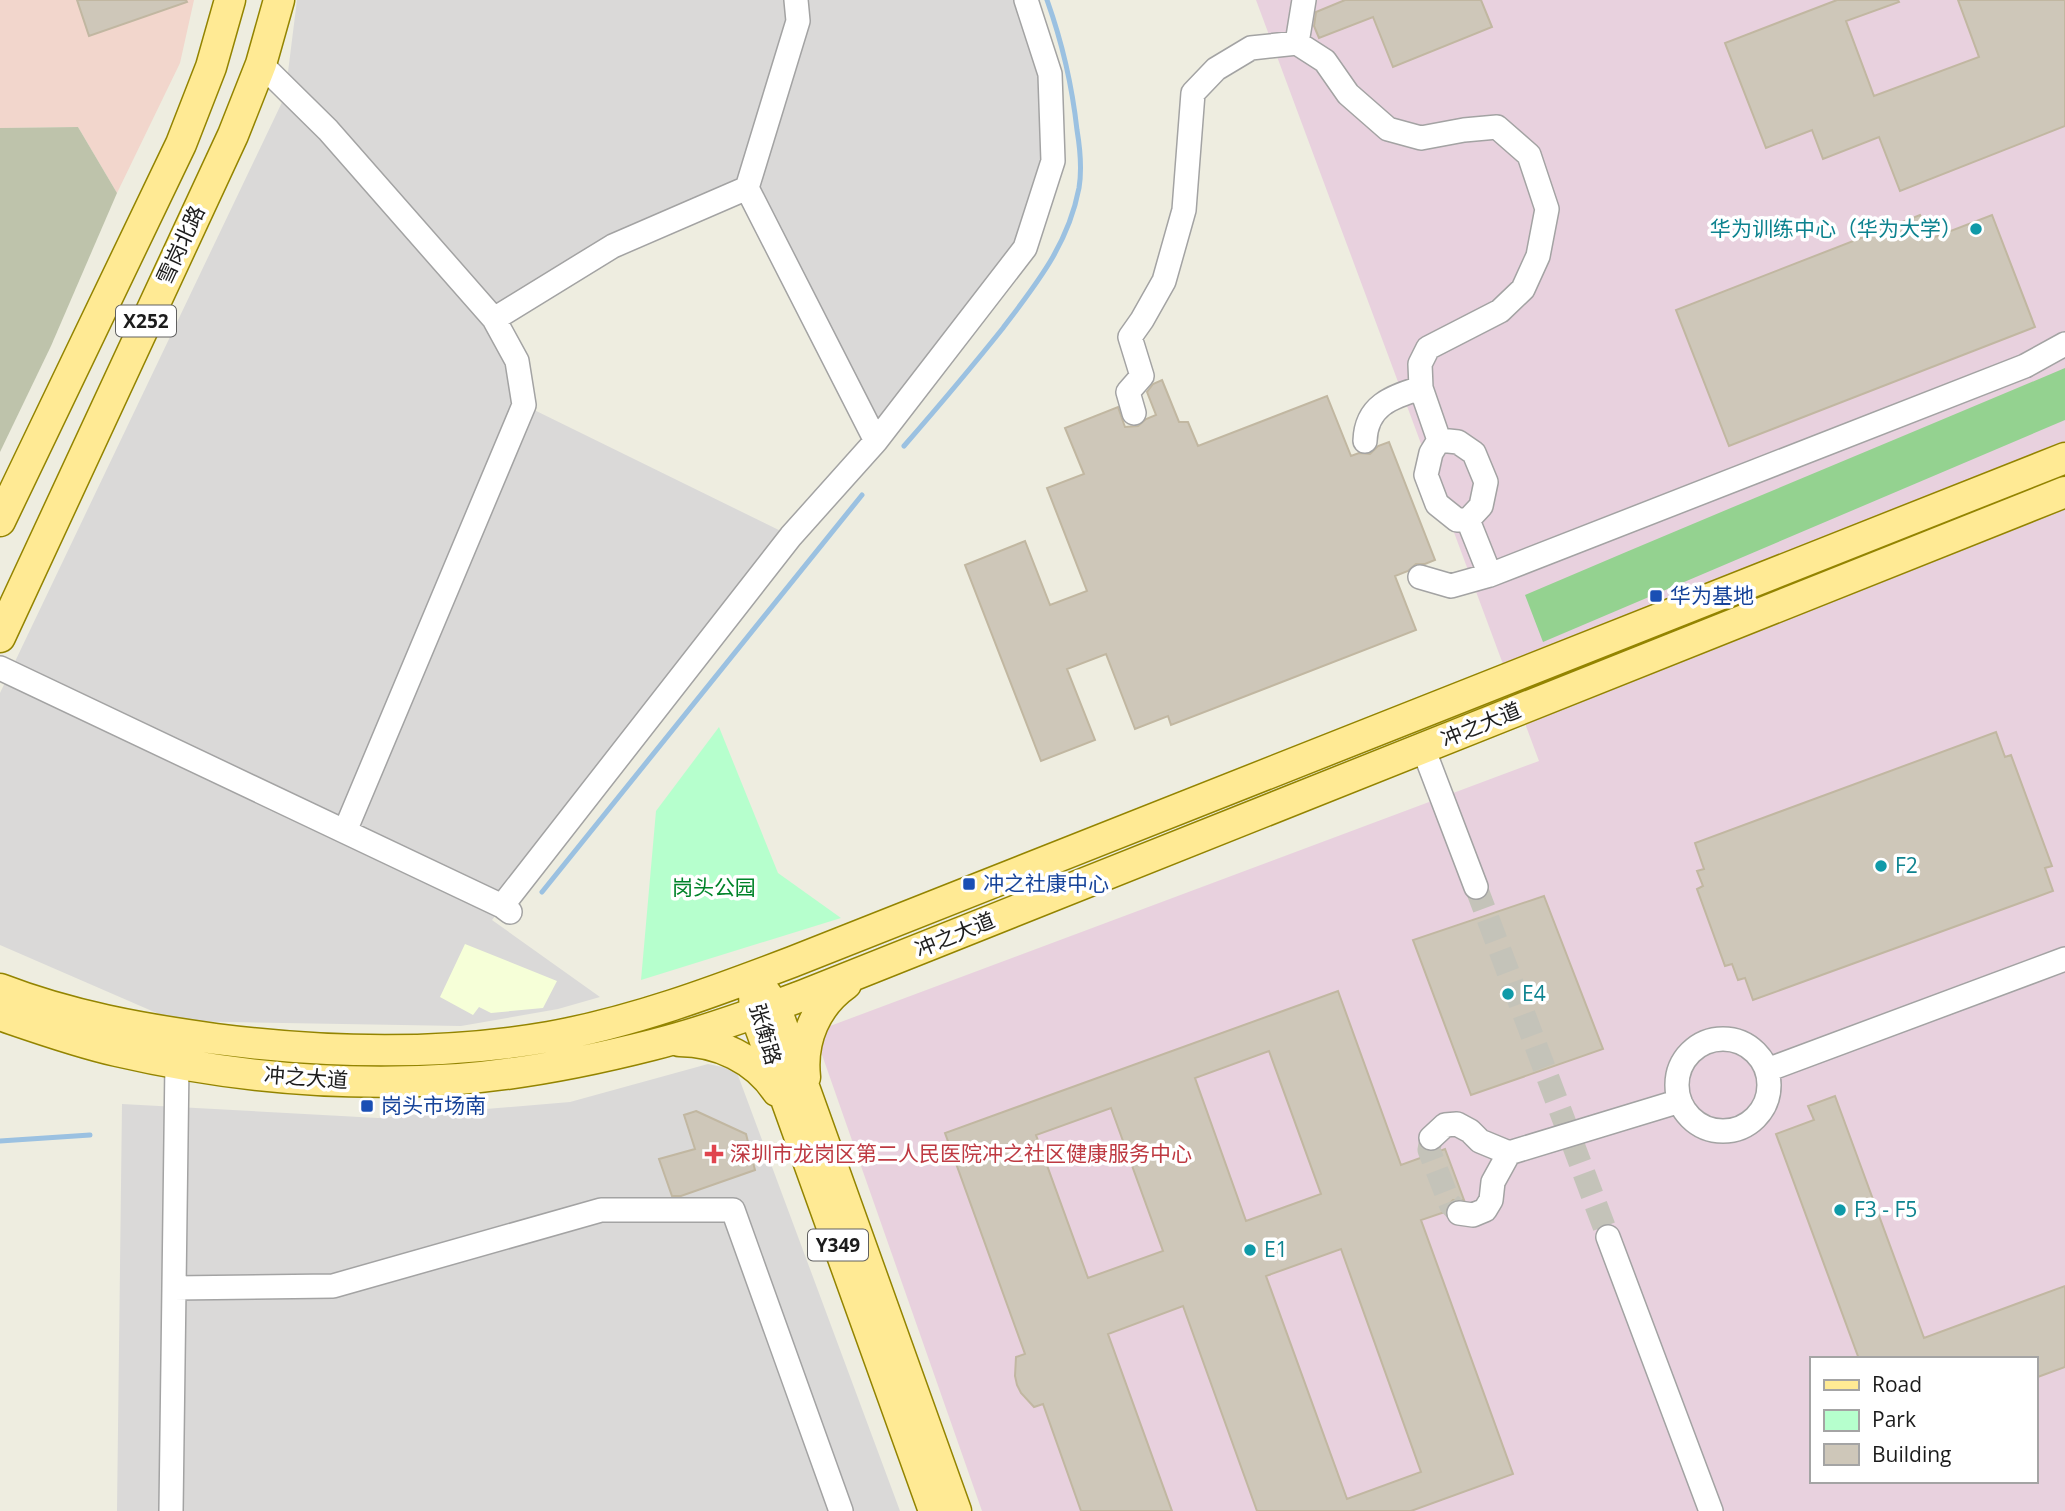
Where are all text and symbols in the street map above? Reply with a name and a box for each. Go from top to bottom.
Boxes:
street label: 雪岗北路 [150,201,211,289]
place label: 华为训练中心（华为大学） [1710,214,1962,242]
marker: 华为训练中心（华为大学） [1968,221,1984,237]
road number: X252 [116,306,176,336]
place label: 华为基地 [1670,581,1754,609]
marker: 华为基地 [1648,588,1664,604]
street label: 冲之大道 [1436,695,1525,753]
place label: F2 [1895,851,1918,879]
marker: F2 [1873,858,1889,874]
place label: 冲之社康中心 [983,869,1109,897]
park label: 岗头公园 [672,873,756,901]
marker: 冲之社康中心 [961,876,977,892]
street label: 冲之大道 [910,905,999,963]
place label: E4 [1522,979,1546,1007]
marker: E4 [1500,986,1516,1002]
street label: 张衡路 [744,1000,788,1068]
street label: 冲之大道 [263,1060,349,1094]
place label: 岗头市场南 [381,1091,486,1119]
marker: 岗头市场南 [359,1098,375,1114]
place label: 深圳市龙岗区第二人民医院冲之社区健康服务中心 [730,1139,1192,1167]
marker: 深圳市龙岗区第二人民医院冲之社区健康服务中心 [704,1144,724,1164]
place label: F3 - F5 [1854,1195,1917,1223]
marker: F3 - F5 [1832,1202,1848,1218]
road number: Y349 [808,1230,868,1260]
place label: E1 [1264,1235,1288,1263]
marker: E1 [1242,1242,1258,1258]
legend [1810,1357,2037,1483]
text: Road [1872,1370,1922,1398]
text: Park [1872,1405,1916,1433]
text: Building [1872,1440,1951,1468]

